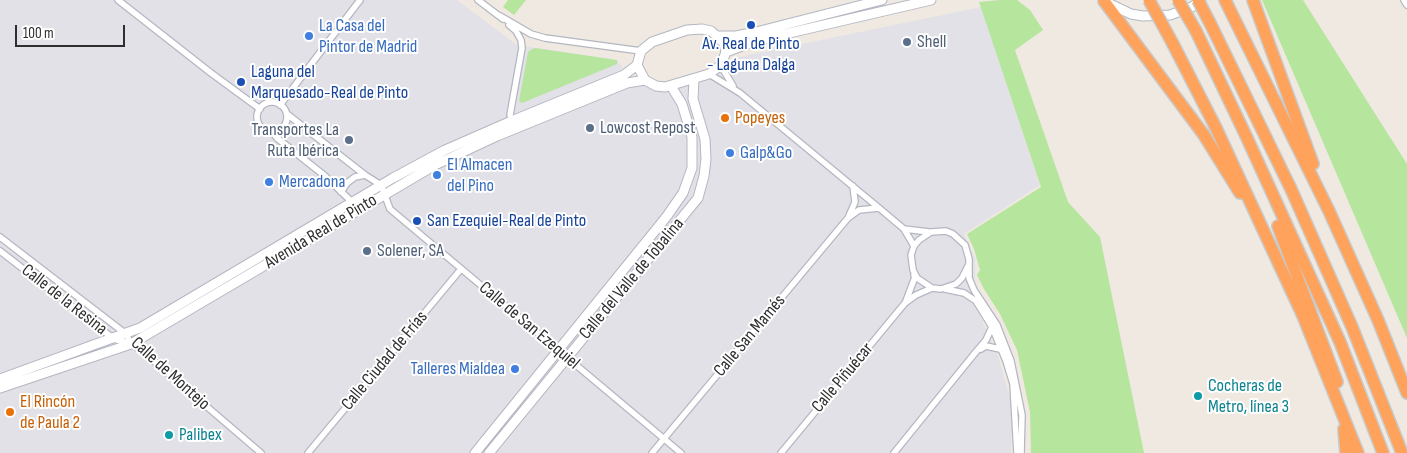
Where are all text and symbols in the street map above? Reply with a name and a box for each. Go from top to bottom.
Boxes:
scale bar [18,15,128,47]
place label: La Casa del Pintor de Madrid [319,15,417,58]
marker: Av. Real de Pinto - Laguna Dalga [745,19,757,31]
text: 100 m [23,24,54,43]
marker: La Casa del Pintor de Madrid [303,30,315,42]
place label: Shell [917,31,946,53]
place label: Av. Real de Pinto - Laguna Dalga [702,33,800,76]
marker: Shell [901,36,913,48]
place label: Laguna del Marquesado-Real de Pinto [251,61,408,104]
marker: Laguna del Marquesado-Real de Pinto [235,76,247,88]
place label: Popeyes [735,107,785,129]
marker: Popeyes [719,112,731,124]
place label: Lowcost Repost [600,117,696,139]
place label: Transportes La Ruta Ibérica [251,119,339,162]
marker: Lowcost Repost [584,122,596,134]
marker: Transportes La Ruta Ibérica [343,134,355,146]
place label: Galp&Go [740,142,792,164]
marker: Galp&Go [724,147,736,159]
place label: El Almacen del Pino [447,154,512,196]
marker: El Almacen del Pino [431,169,443,181]
place label: Mercadona [279,171,345,193]
marker: Mercadona [263,176,275,188]
street label: Avenida Real de Pinto [261,190,381,274]
place label: San Ezequiel-Real de Pinto [427,210,586,232]
street label: Calle del Valle de Tobalina [575,214,689,344]
marker: San Ezequiel-Real de Pinto [411,215,423,227]
place label: Solener, SA [377,240,444,262]
marker: Solener, SA [361,245,373,257]
street label: Calle de la Resina [17,260,111,340]
street label: Calle de San Ezequiel [474,278,584,374]
street label: Calle San Mamés [710,291,790,381]
street label: Calle Ciudad de Frías [337,307,433,415]
street label: Calle de Montejo [126,333,214,415]
street label: Calle Piñuécar [808,339,878,417]
place label: Talleres Mialdea [411,358,505,380]
marker: Talleres Mialdea [509,363,521,375]
place label: Cocheras de Metro, línea 3 [1208,375,1289,418]
marker: Cocheras de Metro, línea 3 [1192,390,1204,402]
place label: El Rincón de Paula 2 [20,391,80,434]
marker: El Rincón de Paula 2 [4,406,16,418]
place label: Palibex [179,424,222,446]
marker: Palibex [163,429,175,441]

